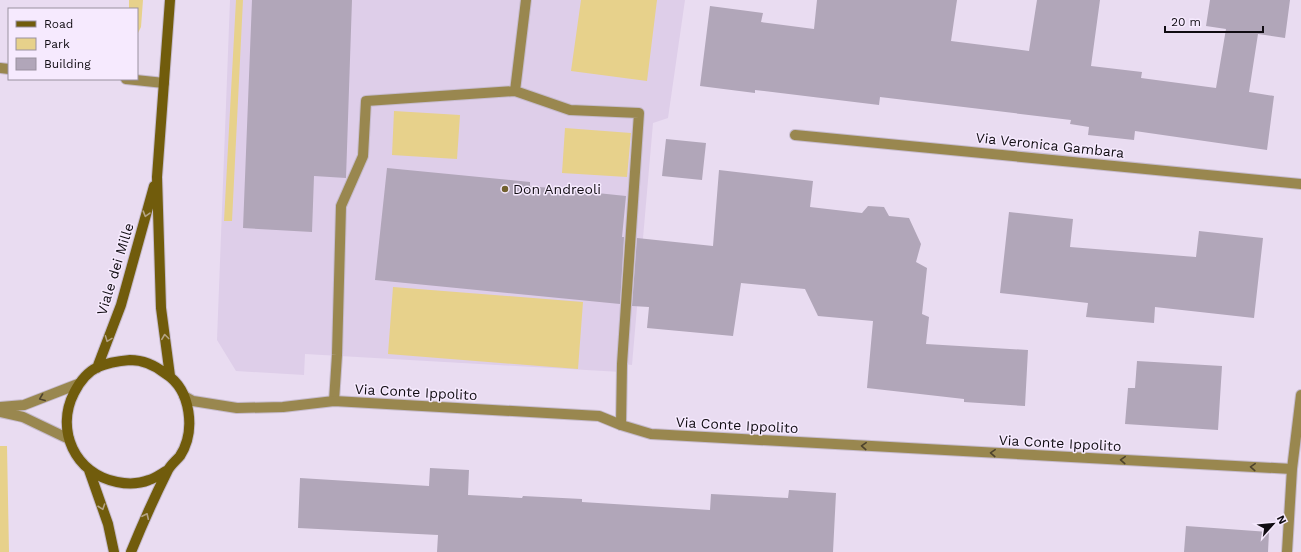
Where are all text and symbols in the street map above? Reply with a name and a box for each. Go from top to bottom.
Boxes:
legend [8,8,138,80]
scale bar [1165,8,1263,34]
text: 20 m [1171,15,1201,29]
text: Road [44,17,73,31]
text: Park [44,37,70,51]
text: Building [44,57,91,71]
street label: Via Veronica Gambara [975,129,1125,161]
place label: Don Andreoli [513,181,601,197]
marker: Don Andreoli [500,184,510,194]
one-way arrow [142,211,151,218]
street label: Viale dei Mille [93,221,137,317]
one-way arrow [161,334,170,340]
one-way arrow [105,335,113,342]
street label: Via Conte Ippolito [354,381,478,403]
one-way arrow [38,394,45,402]
street label: Via Conte Ippolito [675,414,799,436]
street label: Via Conte Ippolito [998,432,1122,454]
one-way arrow [861,442,867,450]
one-way arrow [990,449,996,457]
one-way arrow [1120,456,1126,464]
one-way arrow [1250,463,1256,472]
one-way arrow [97,503,105,510]
north arrow [1253,504,1293,544]
one-way arrow [141,513,149,521]
text: N [1274,513,1289,526]

